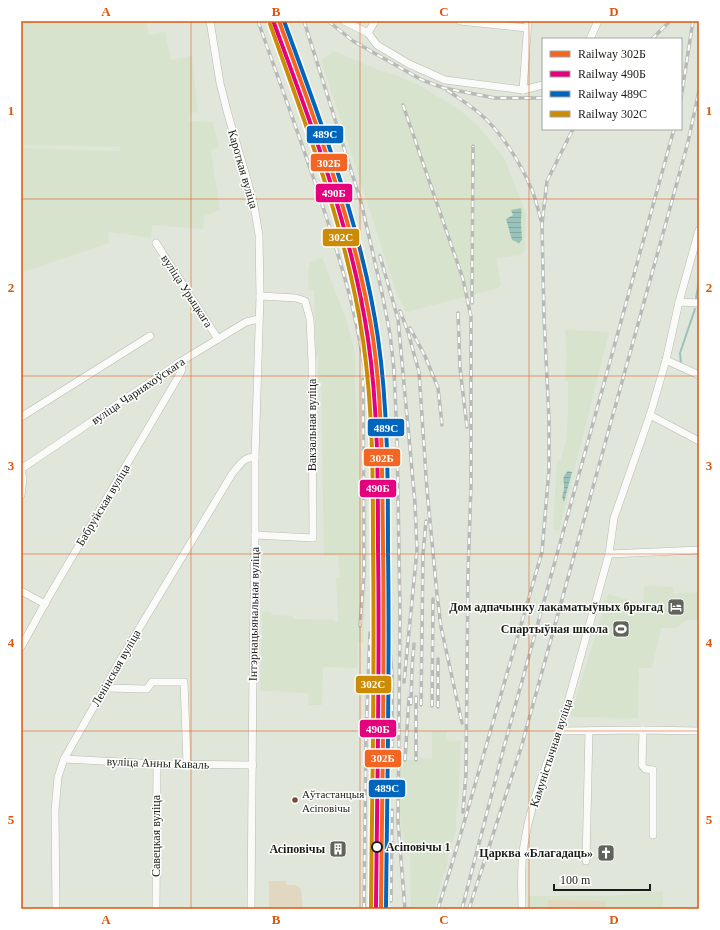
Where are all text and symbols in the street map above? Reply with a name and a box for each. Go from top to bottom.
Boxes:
text: A [101,4,111,19]
text: B [272,4,281,19]
text: C [439,4,449,19]
text: D [609,4,619,19]
legend [542,38,682,130]
text: Railway 302Б [578,47,646,61]
text: Railway 490Б [578,67,646,81]
text: Railway 489С [578,87,647,101]
text: 1 [8,103,14,118]
text: 1 [706,103,712,118]
text: Railway 302С [578,107,647,121]
line badge: 489С [306,125,344,144]
street label: Кароткая вуліца [225,128,261,211]
text: 489С [313,128,337,140]
line badge: 302Б [310,153,348,172]
text: 302Б [317,157,341,169]
line badge: 490Б [315,183,353,203]
text: 490Б [322,187,346,199]
line badge: 302С [322,228,360,247]
text: 302С [329,231,353,243]
street label: вуліца Урыцкага [158,252,216,331]
text: 2 [8,280,14,295]
text: 2 [706,280,712,295]
street label: вуліца Чарняхоўскага [89,354,188,428]
street label: Вакзальная вуліца [305,378,319,471]
line badge: 489С [367,418,405,437]
text: 489С [374,422,398,434]
line badge: 302Б [363,448,401,467]
text: 302Б [370,452,394,464]
text: 3 [8,458,15,473]
text: 3 [706,458,713,473]
street label: Бабруйская вуліца [73,461,133,549]
line badge: 490Б [359,479,397,498]
text: 490Б [366,482,390,494]
street label: Інтэрнацыянальная вуліца [246,546,262,681]
hotel icon: Дом адпачынку лакаматыўных брыгад [666,597,686,617]
place label: Дом адпачынку лакаматыўных брыгад [449,600,663,614]
sports icon: Спартыўная школа [611,619,631,639]
place label: Спартыўная школа [501,622,608,636]
street label: Ленінская вуліца [88,627,144,709]
text: 4 [8,635,15,650]
text: 4 [706,635,713,650]
line badge: 302С [355,675,392,694]
text: 302С [361,678,385,690]
street label: Камуністычная вуліца [527,696,575,809]
line badge: 490Б [359,719,397,738]
text: 490Б [366,723,390,735]
line badge: 302Б [364,749,402,768]
text: 302Б [371,752,395,764]
street label: вуліца Анны Каваль [106,754,210,772]
line badge: 489С [368,779,406,798]
text: 489С [375,782,399,794]
place label: Аўтастанцыя Асіповічы [302,788,364,814]
street label: Савецкая вуліца [149,794,163,877]
marker: Аўтастанцыя Асіповічы [290,795,300,805]
text: 5 [8,812,15,827]
text: 5 [706,812,713,827]
building icon: Асіповічы [328,839,348,859]
place label: Асіповічы 1 [386,840,451,854]
marker: Асіповічы 1 [371,841,383,853]
place label: Асіповічы [269,842,326,856]
church icon: Царква «Благадаць» [596,843,616,863]
place label: Царква «Благадаць» [479,846,593,860]
scale bar [554,866,650,892]
text: 100 m [560,873,591,887]
text: A [101,912,111,927]
text: B [272,912,281,927]
text: C [439,912,449,927]
text: D [609,912,619,927]

